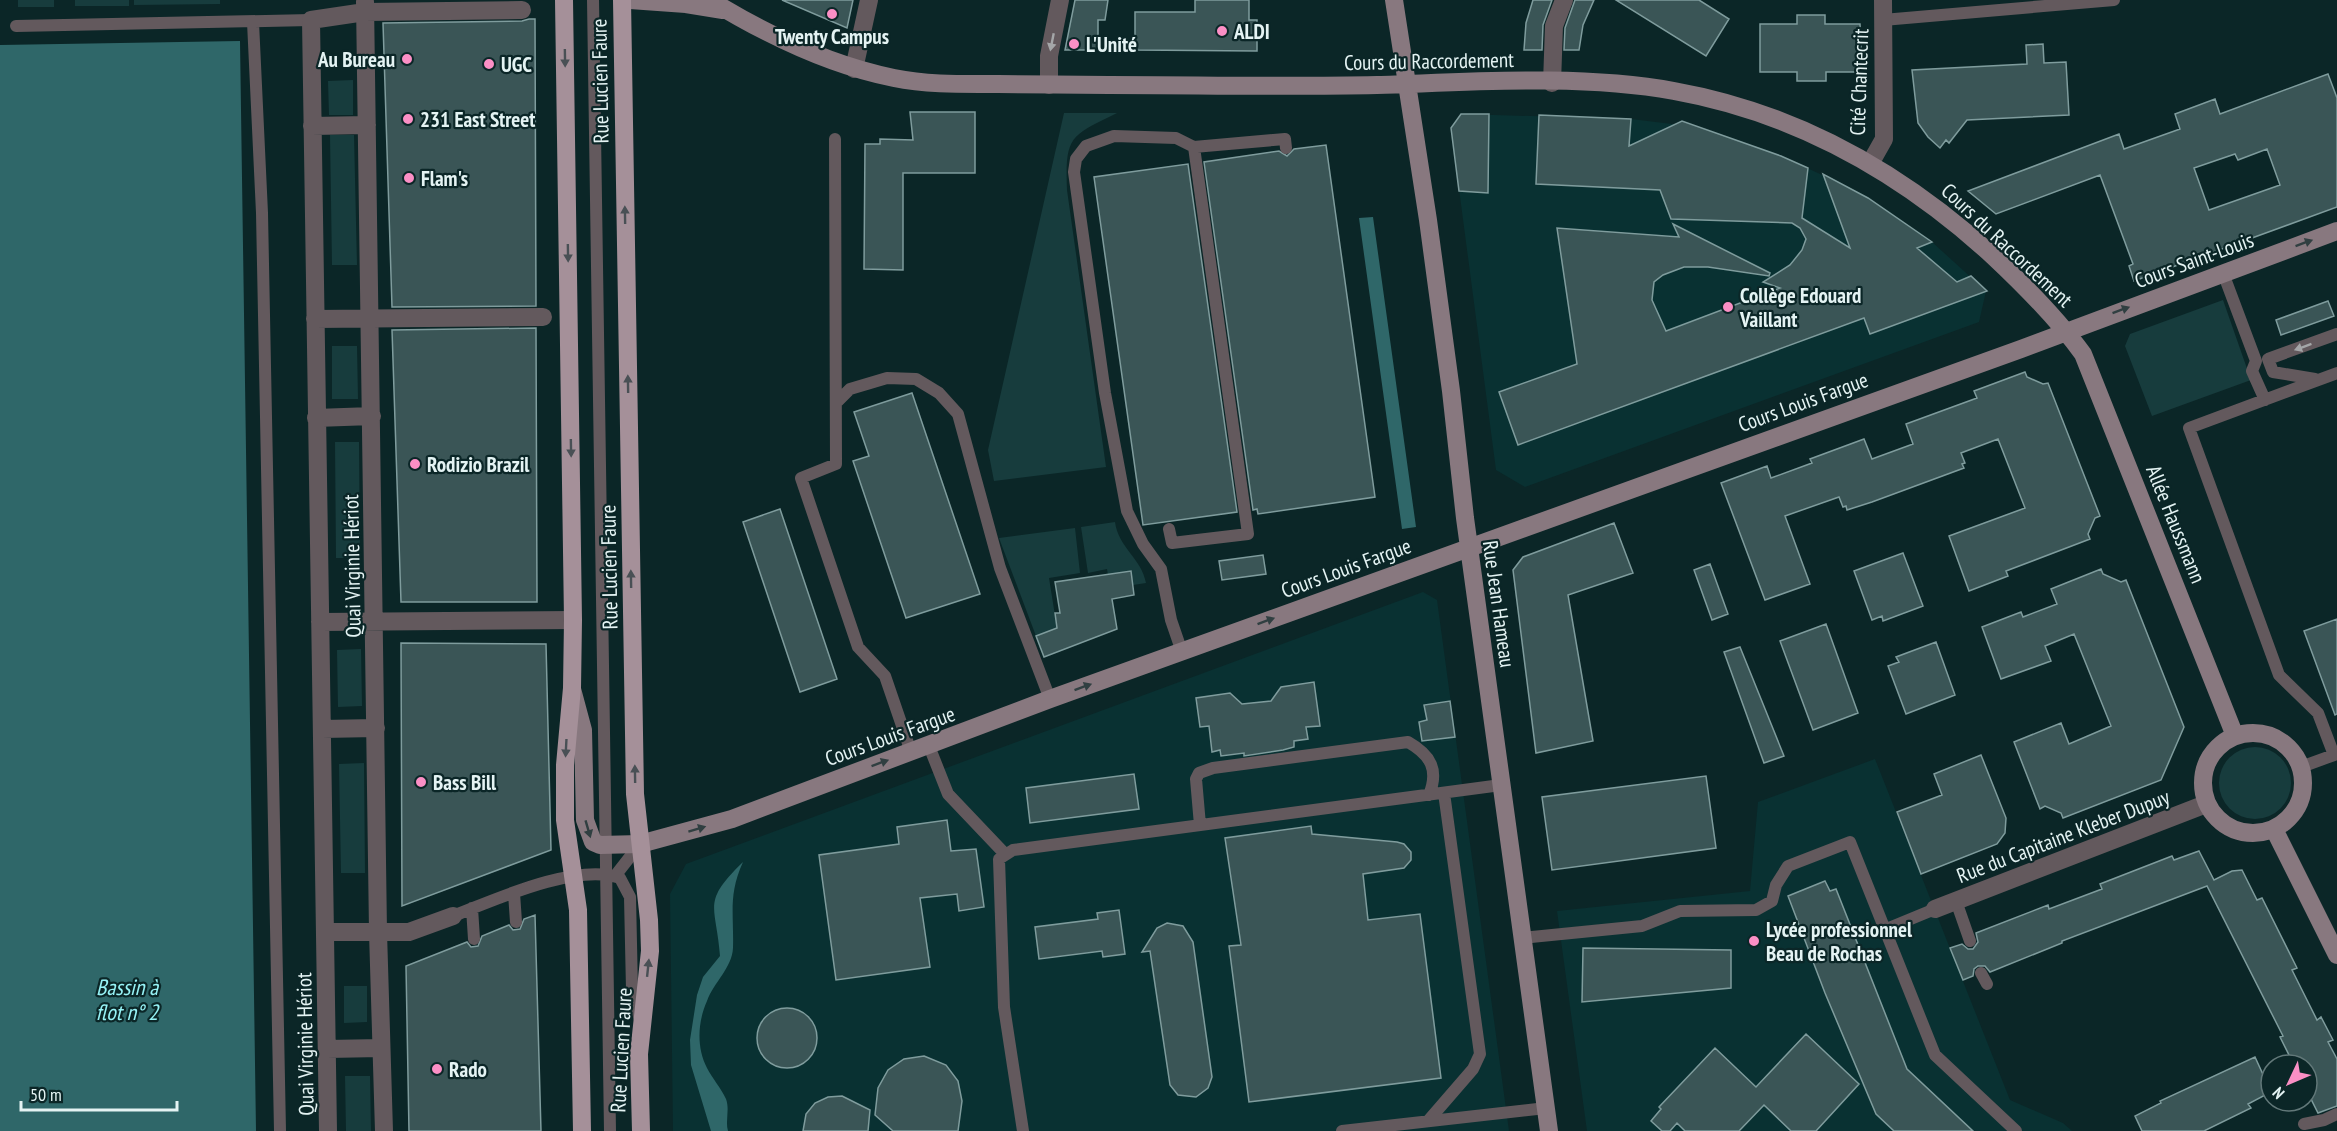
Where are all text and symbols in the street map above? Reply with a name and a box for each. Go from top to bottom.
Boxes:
marker: Twenty Campus [825,7,839,21]
street label: Rue Lucien Faure [585,18,615,144]
place label: ALDI [1233,18,1270,45]
place label: Twenty Campus [775,23,889,50]
marker: ALDI [1215,24,1229,38]
street label: Cité Chantecrit [1844,28,1874,136]
place label: L'Unité [1086,31,1137,58]
one-way arrow [1047,33,1056,52]
marker: L'Unité [1067,37,1081,51]
place label: Au Bureau [317,46,395,73]
street label: Cours du Raccordement [1344,46,1514,76]
one-way arrow [560,49,570,68]
place label: UGC [501,51,532,78]
marker: Au Bureau [400,52,414,66]
marker: UGC [482,57,496,71]
place label: 231 East Street [420,106,535,133]
marker: 231 East Street [401,112,415,126]
place label: Flam's [421,165,468,192]
marker: Flam's [402,171,416,185]
street label: Cours du Raccordement [1936,177,2078,313]
one-way arrow [620,205,630,224]
street label: Cours Saint-Louis [2131,226,2257,294]
one-way arrow [2295,238,2313,247]
one-way arrow [563,244,573,263]
place label: Collège Edouard Vaillant [1739,282,1861,333]
marker: Collège Edouard Vaillant [1721,300,1735,314]
one-way arrow [2112,305,2130,315]
one-way arrow [2293,342,2311,352]
street label: Cours Louis Fargue [1734,366,1872,438]
one-way arrow [623,375,633,394]
one-way arrow [566,439,576,458]
place label: Rodizio Brazil [427,451,530,478]
marker: Rodizio Brazil [408,457,422,471]
street label: Allée Haussmann [2140,461,2212,587]
street label: Quai Virginie Hériot [337,494,367,638]
street label: Rue Lucien Faure [594,504,624,630]
street label: Cours Louis Fargue [1277,532,1415,604]
street label: Rue Jean Hameau [1477,539,1521,669]
one-way arrow [627,570,636,589]
one-way arrow [1257,616,1275,625]
one-way arrow [1074,682,1092,692]
street label: Cours Louis Fargue [821,700,959,772]
one-way arrow [561,739,570,758]
one-way arrow [872,758,890,768]
one-way arrow [630,764,640,783]
place label: Bass Bill [433,769,497,796]
marker: Bass Bill [414,775,428,789]
street label: Rue du Capitaine Kleber Dupuy [1953,783,2173,889]
one-way arrow [584,820,593,838]
one-way arrow [688,824,706,833]
place label: Lycée professionnel Beau de Rochas [1766,916,1913,967]
marker: Lycée professionnel Beau de Rochas [1747,934,1761,948]
one-way arrow [643,958,653,977]
street label: Quai Virginie Hériot [290,972,320,1116]
water label: Bassin à flot n° 2 [96,973,160,1026]
street label: Rue Lucien Faure [604,987,638,1113]
north arrow [2259,1053,2319,1113]
place label: Rado [449,1056,487,1083]
marker: Rado [430,1062,444,1076]
scale bar [21,1074,177,1112]
text: 50 m [30,1083,62,1106]
text: N [2268,1083,2288,1103]

